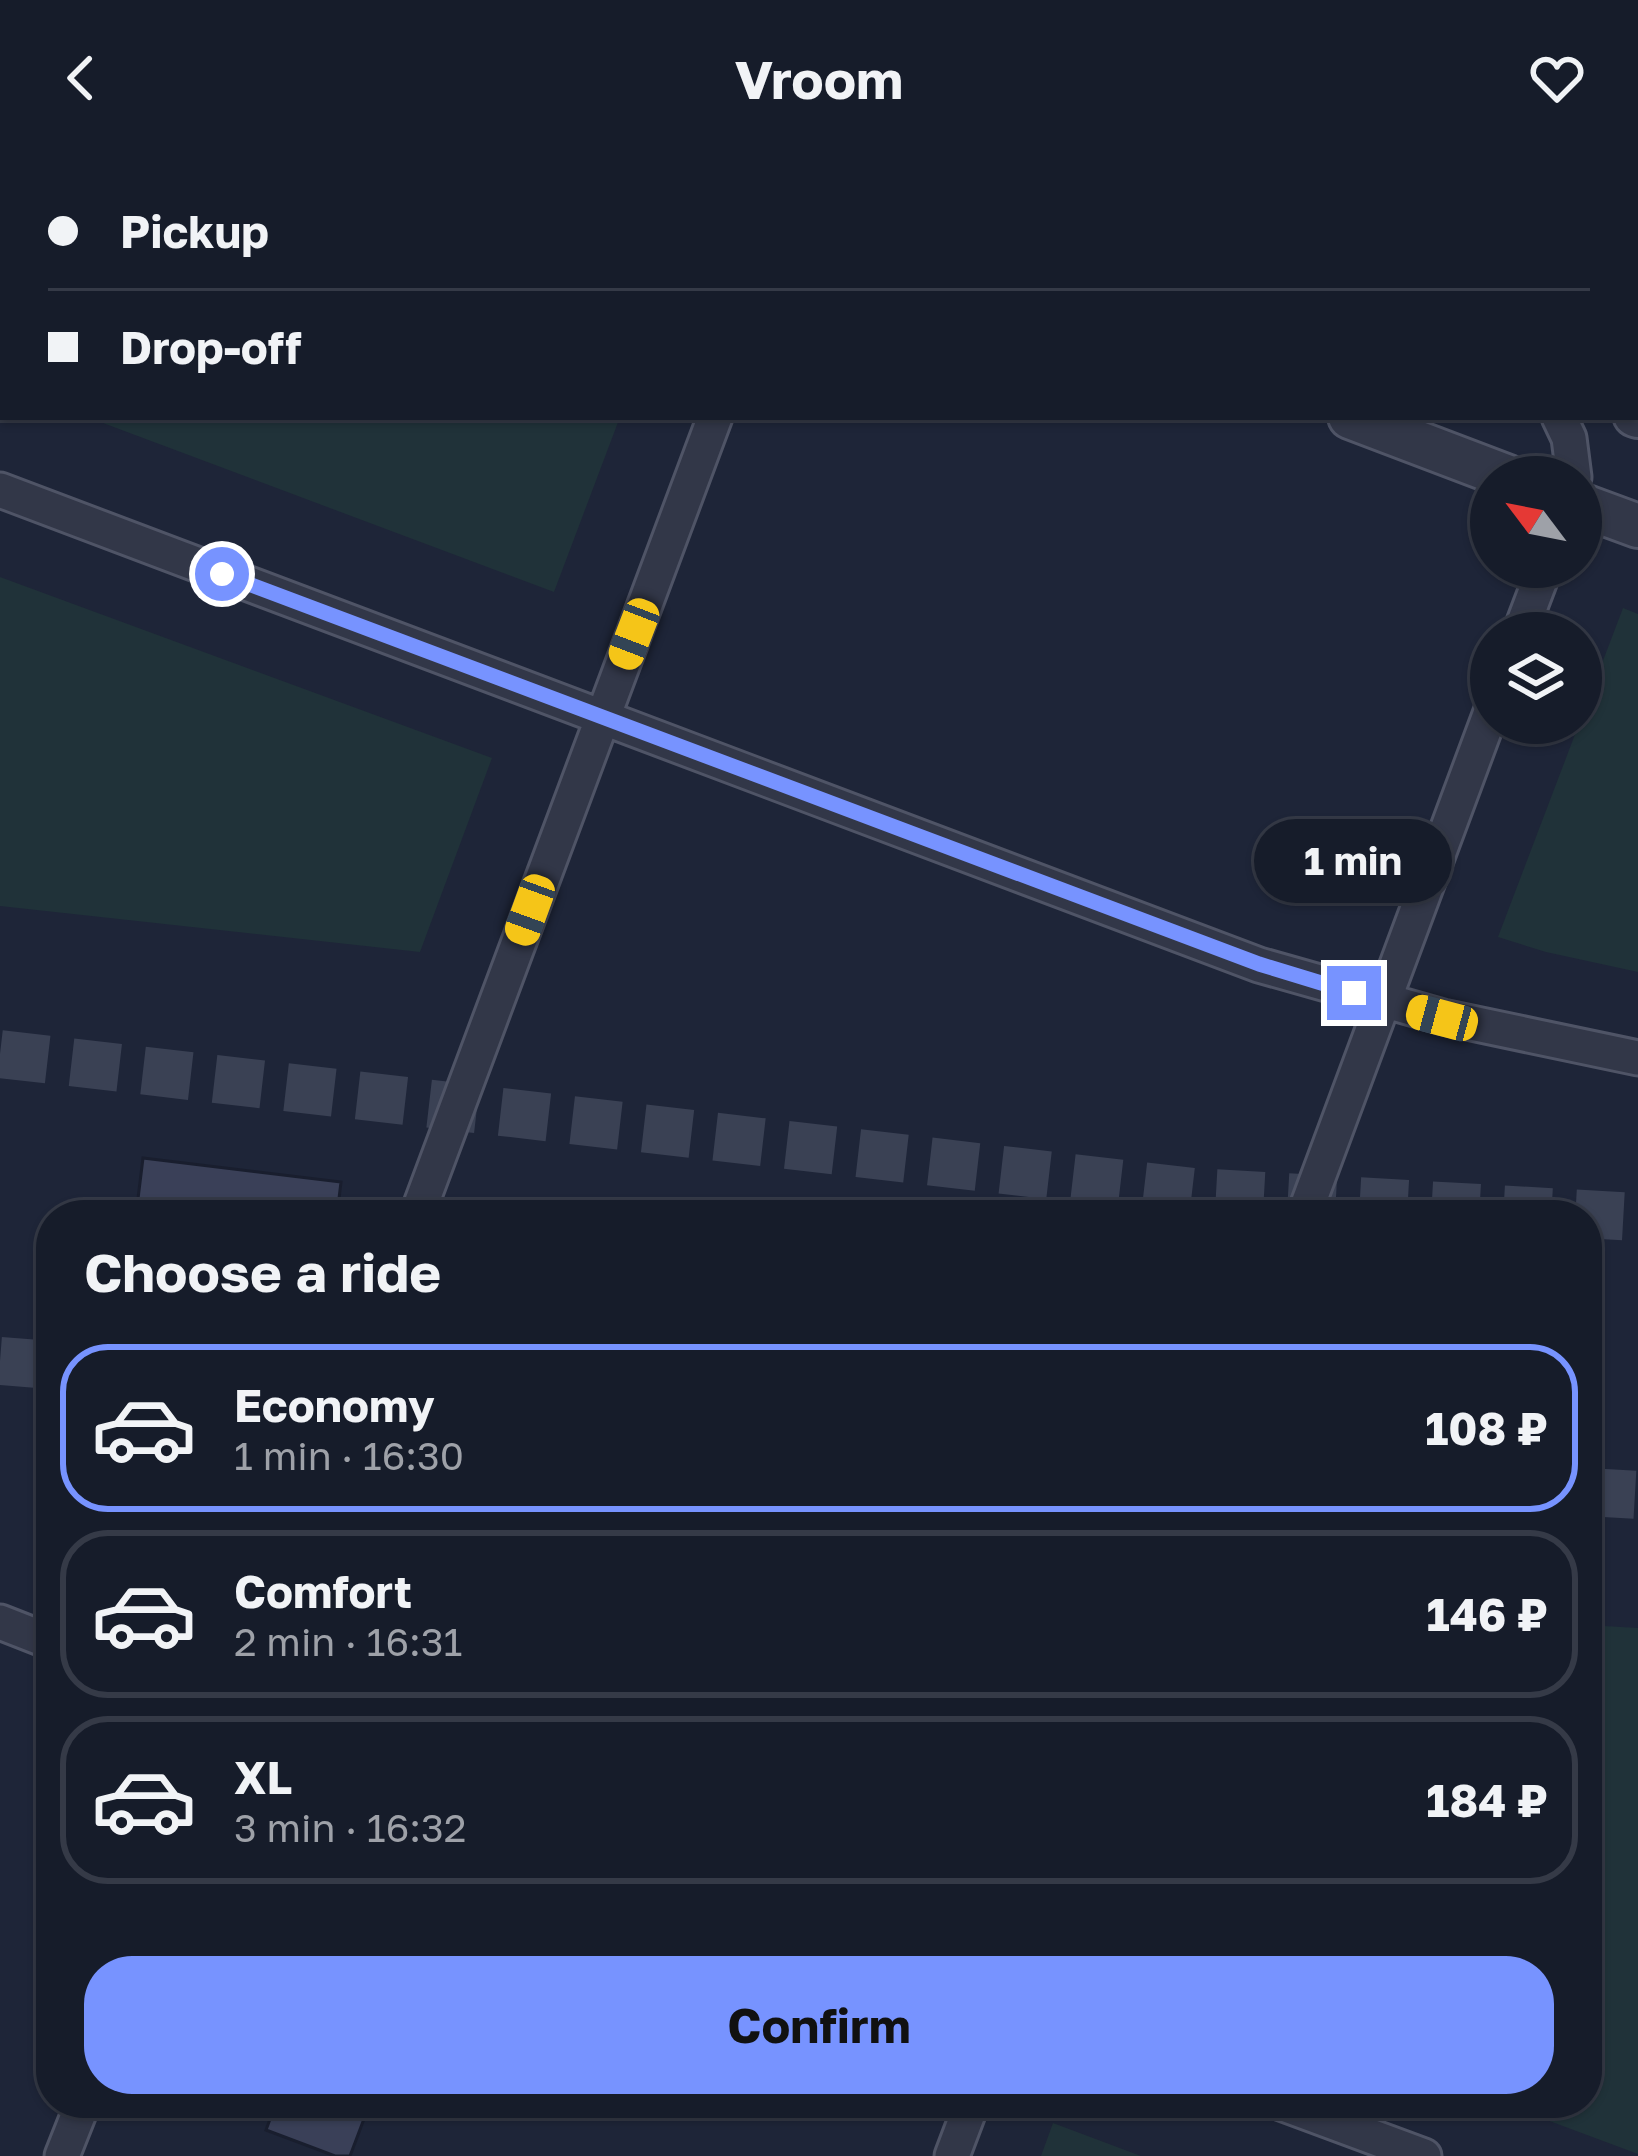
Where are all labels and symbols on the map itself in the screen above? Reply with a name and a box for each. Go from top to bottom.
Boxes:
north arrow [1470,456,1602,588]
route start [195,547,249,601]
car [604,594,664,674]
callout: 1 min [1255,819,1453,903]
car [501,870,559,950]
route end [1327,966,1381,1020]
car [1403,991,1481,1045]

